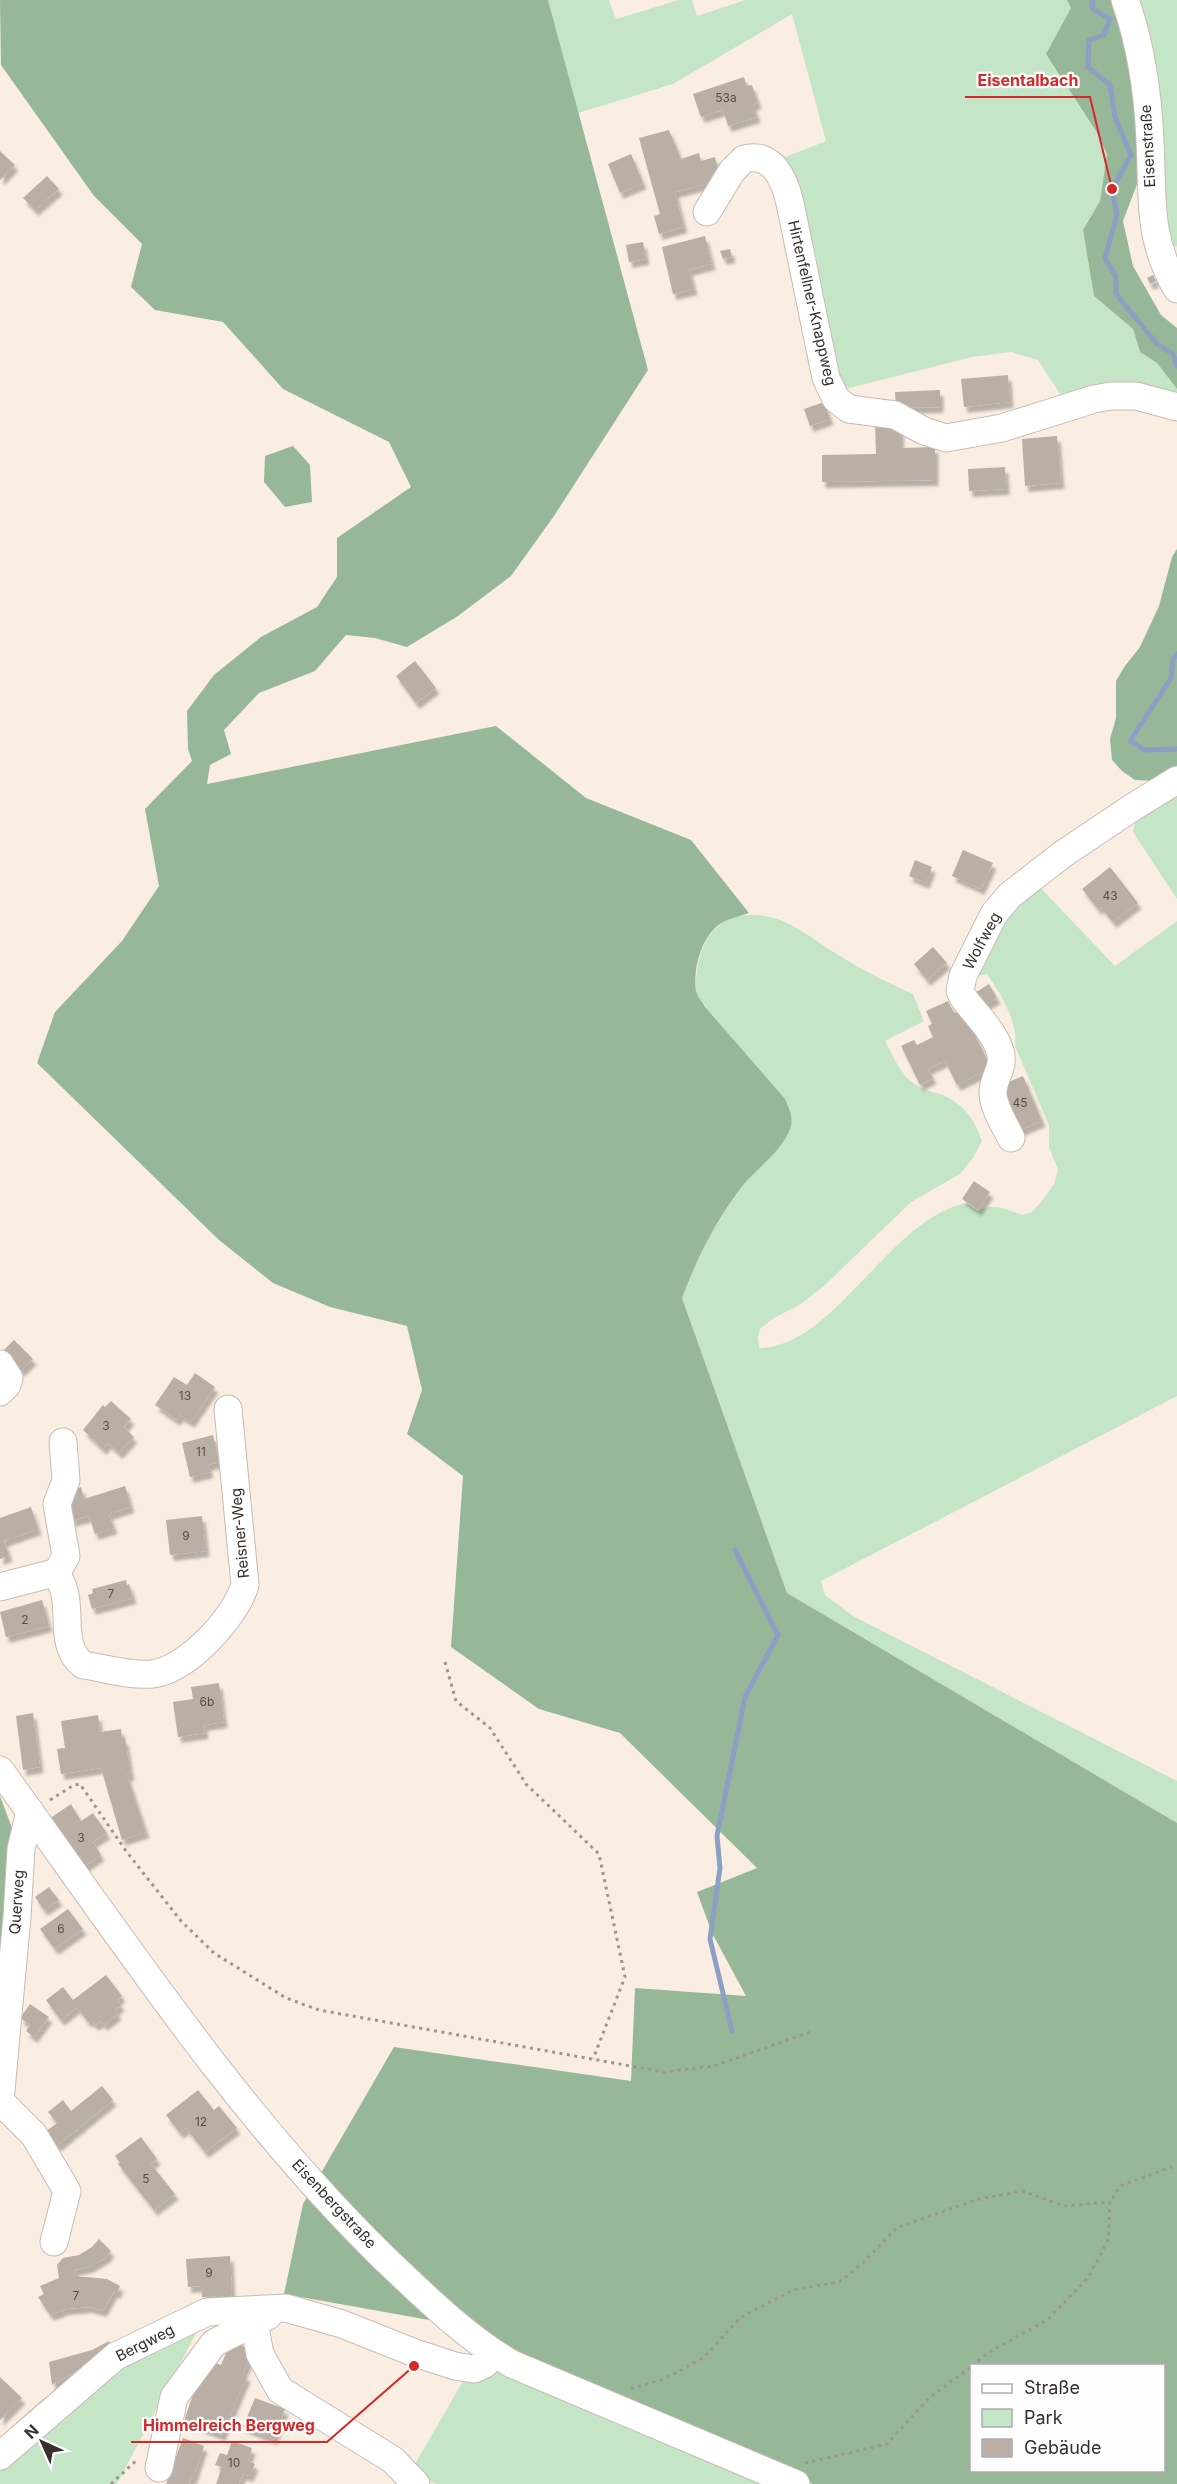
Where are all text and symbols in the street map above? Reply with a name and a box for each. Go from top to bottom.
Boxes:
callout: Eisentalbach [965,63,1090,97]
text: Eisentalbach [978,70,1078,90]
house number: 53a [715,90,737,105]
street label: Eisenstraße [1136,104,1159,188]
street label: Hirtenfellner-Knappweg [784,218,841,387]
house number: 43 [1102,888,1118,903]
street label: Wolfweg [959,909,1005,973]
house number: 45 [1012,1095,1028,1110]
house number: 13 [179,1388,191,1403]
house number: 3 [102,1418,110,1433]
house number: 11 [196,1444,206,1459]
street label: Reisner-Weg [226,1487,253,1579]
house number: 9 [182,1528,190,1543]
house number: 7 [108,1586,115,1601]
house number: 2 [21,1612,29,1627]
house number: 6b [200,1694,214,1709]
house number: 3 [77,1830,85,1845]
street label: Querweg [5,1869,28,1935]
house number: 6 [57,1921,65,1936]
house number: 12 [195,2114,207,2129]
street label: Eisenbergstraße [288,2155,381,2252]
house number: 5 [142,2171,150,2186]
house number: 9 [205,2265,213,2280]
house number: 7 [73,2288,80,2303]
street label: Bergweg [112,2320,177,2365]
legend [970,2364,1165,2472]
text: Straße [1024,2377,1080,2398]
text: Park [1024,2407,1063,2428]
callout: Himmelreich Bergweg [131,2408,327,2442]
north arrow [12,2412,72,2472]
text: Himmelreich Bergweg [143,2415,315,2435]
text: N [20,2420,43,2443]
text: Gebäude [1024,2437,1101,2458]
house number: 10 [228,2455,240,2470]

